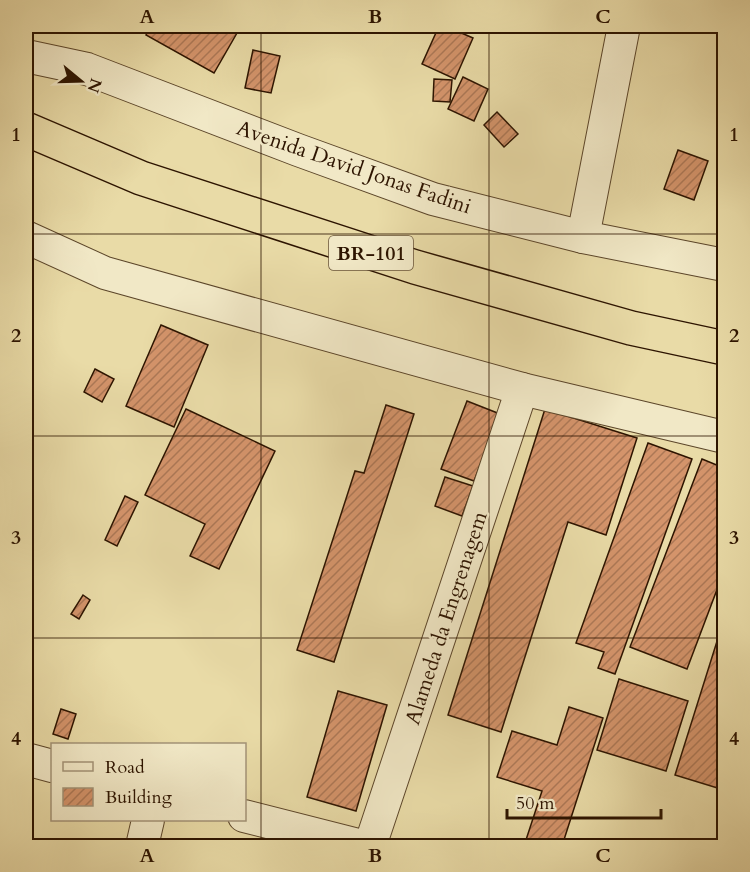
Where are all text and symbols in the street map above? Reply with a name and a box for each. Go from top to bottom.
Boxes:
text: A [139,3,155,30]
text: B [368,3,382,30]
text: C [595,3,611,30]
north arrow [51,51,111,111]
text: N [82,75,107,96]
street label: Avenida David Jonas Fadini [233,114,475,221]
text: 1 [11,121,21,148]
text: 1 [729,121,739,148]
road number: BR-101 [329,236,413,270]
text: 2 [11,322,21,349]
text: 2 [729,322,739,349]
street label: Alameda da Engrenagem [398,508,495,728]
text: 3 [11,524,21,551]
text: 3 [729,524,739,551]
text: 4 [11,725,21,752]
text: 4 [729,725,739,752]
legend [51,743,246,821]
text: Road [105,755,145,780]
scale bar [507,782,662,820]
text: Building [105,785,173,810]
text: 50 m [516,791,555,816]
text: A [139,842,155,869]
text: B [368,842,382,869]
text: C [595,842,611,869]

